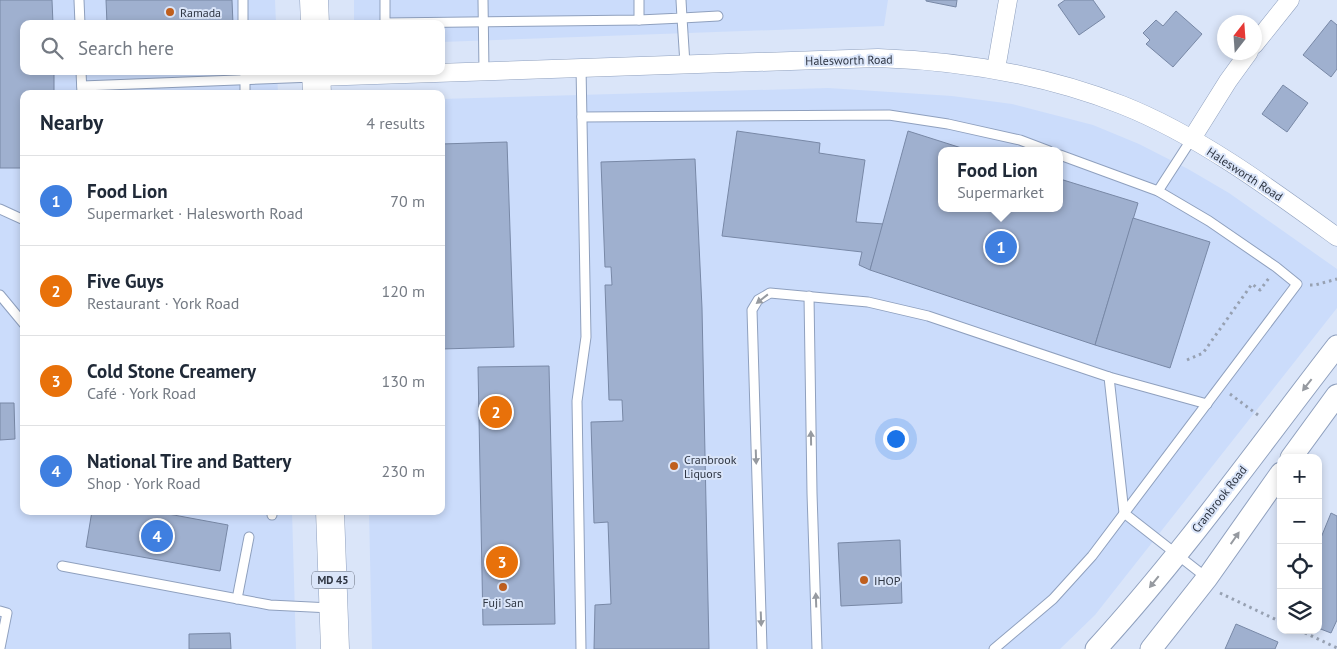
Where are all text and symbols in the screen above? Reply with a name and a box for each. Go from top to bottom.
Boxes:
place label: Ramada [180,5,221,20]
marker: Ramada [164,6,176,18]
north arrow [1217,15,1262,60]
search box [20,20,445,75]
icon: search [38,34,66,62]
text: Search here [78,36,174,60]
street label: Halesworth Road [805,52,893,68]
text: Nearby [40,109,103,136]
text: 4 results [366,113,425,133]
street label: Halesworth Road [1204,144,1286,204]
popup [938,147,1063,212]
text: Food Lion [957,158,1038,182]
text: Food Lion [87,179,168,203]
text: Supermarket [957,182,1044,202]
text: 1 [51,191,61,211]
text: 70 m [390,191,425,211]
text: Supermarket · Halesworth Road [87,203,303,223]
pin: 1 [985,228,1017,266]
text: Five Guys [87,269,164,293]
text: 2 [51,281,61,301]
text: 120 m [382,281,425,301]
text: Restaurant · York Road [87,293,239,313]
one-way arrow [756,293,769,304]
text: Cold Stone Creamery [87,359,256,383]
text: 3 [51,371,61,391]
text: 130 m [382,371,425,391]
one-way arrow [1302,378,1313,391]
text: Café · York Road [87,383,196,403]
pin: 2 [480,393,512,431]
your location [883,426,909,452]
one-way arrow [807,430,815,446]
text: National Tire and Battery [87,449,291,473]
one-way arrow [753,449,761,465]
place label: Cranbrook Liquors [684,452,737,481]
map controls [1277,454,1322,634]
button: + [1277,454,1322,499]
marker: Cranbrook Liquors [668,460,680,472]
text: 4 [51,461,61,481]
text: 230 m [382,461,425,481]
street label: Cranbrook Road [1188,463,1250,535]
text: Shop · York Road [87,473,201,493]
button: − [1277,499,1322,544]
pin: 4 [141,517,173,555]
one-way arrow [1230,531,1240,545]
pin: 3 [486,543,518,581]
button: locate [1277,544,1322,589]
road number: MD 45 [312,572,354,588]
place label: IHOP [874,573,901,588]
marker: IHOP [858,574,870,586]
one-way arrow [1148,575,1159,588]
marker: Fuji San [497,581,509,593]
button: layers [1277,589,1322,634]
one-way arrow [811,592,819,608]
place label: Fuji San [482,595,524,610]
one-way arrow [757,611,765,627]

